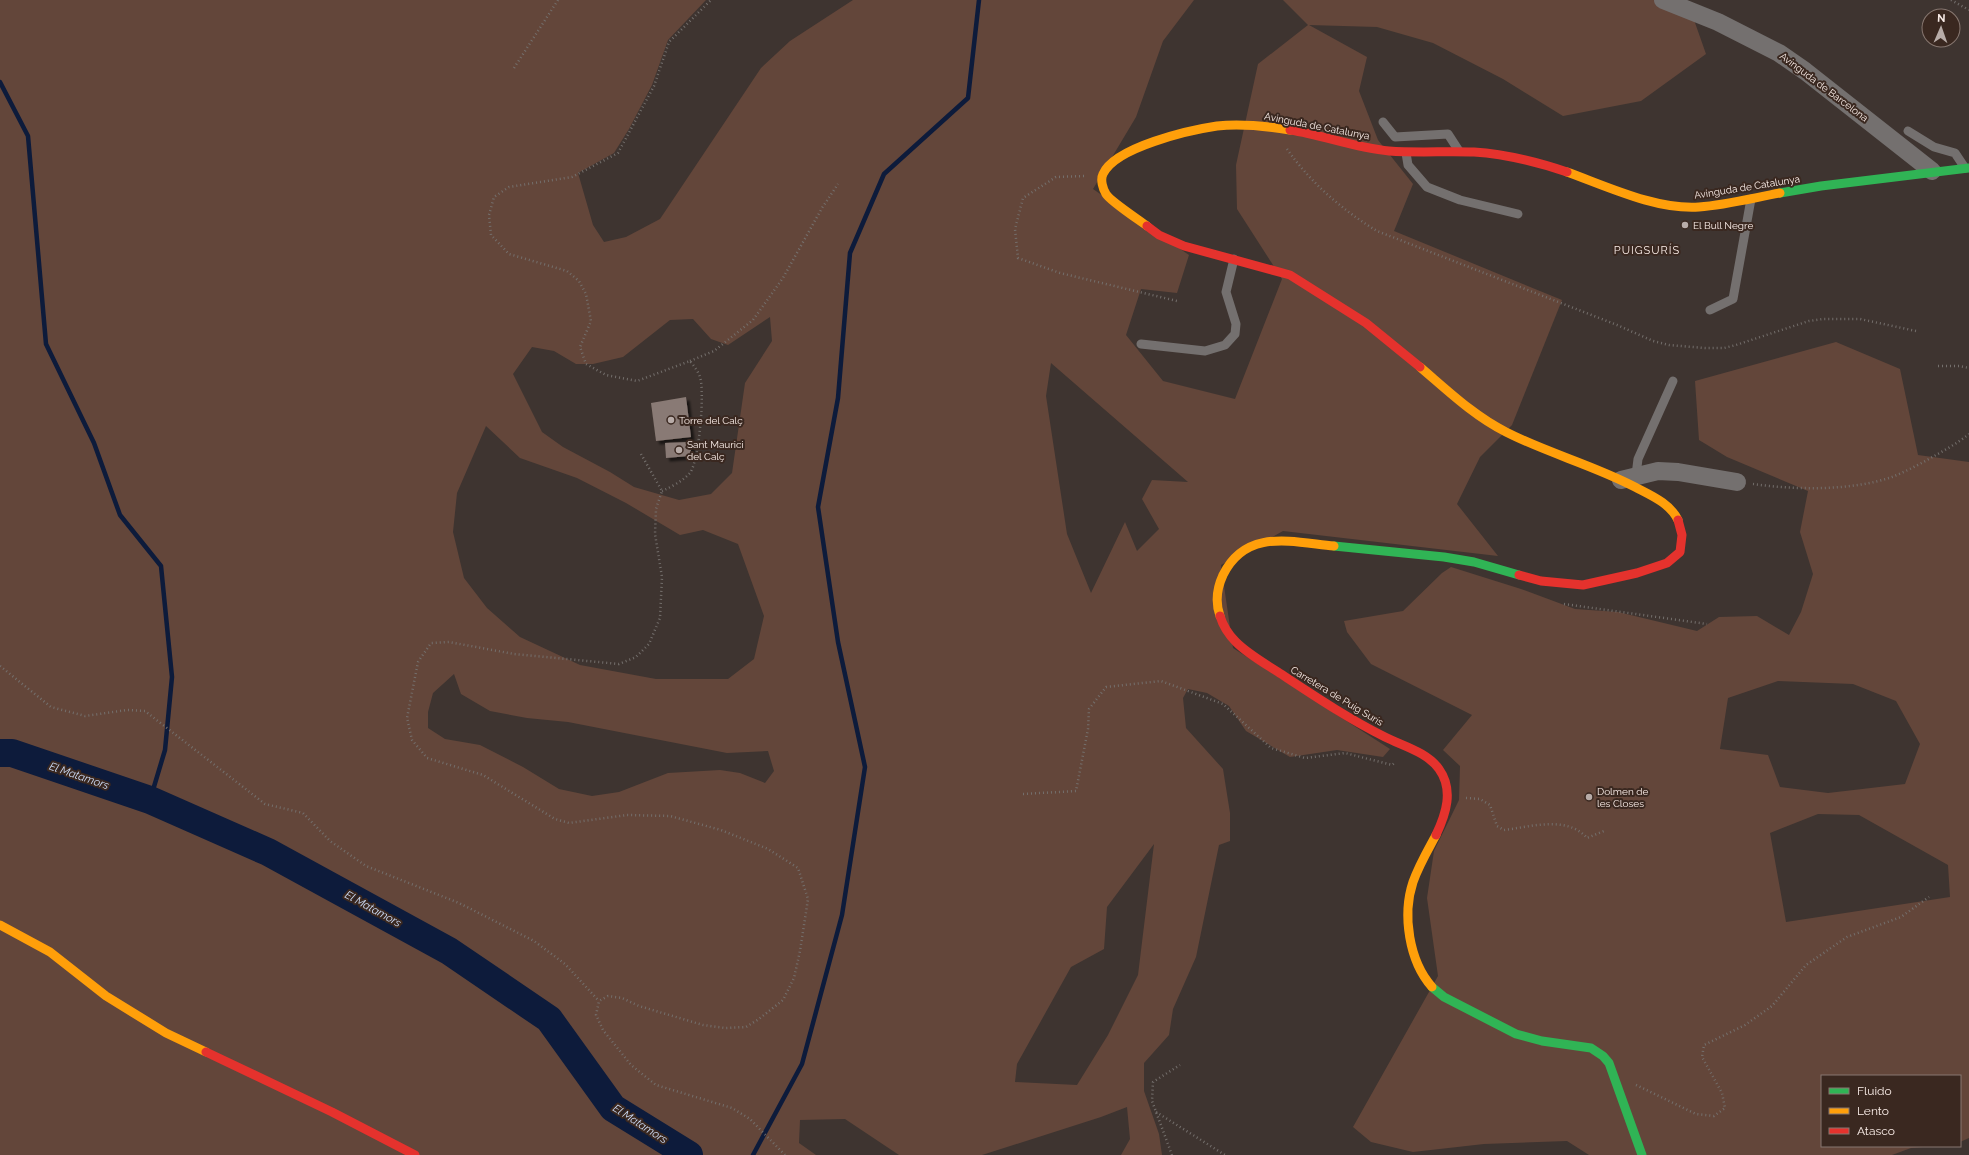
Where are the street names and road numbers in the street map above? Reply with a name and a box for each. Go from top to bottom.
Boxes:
street label: Avinguda de Barcelona [1778,50,1870,124]
street label: Avinguda de Catalunya [1263,110,1371,142]
street label: Avinguda de Catalunya [1693,173,1801,201]
street label: Carretera de Puig Surís [1289,664,1385,728]

